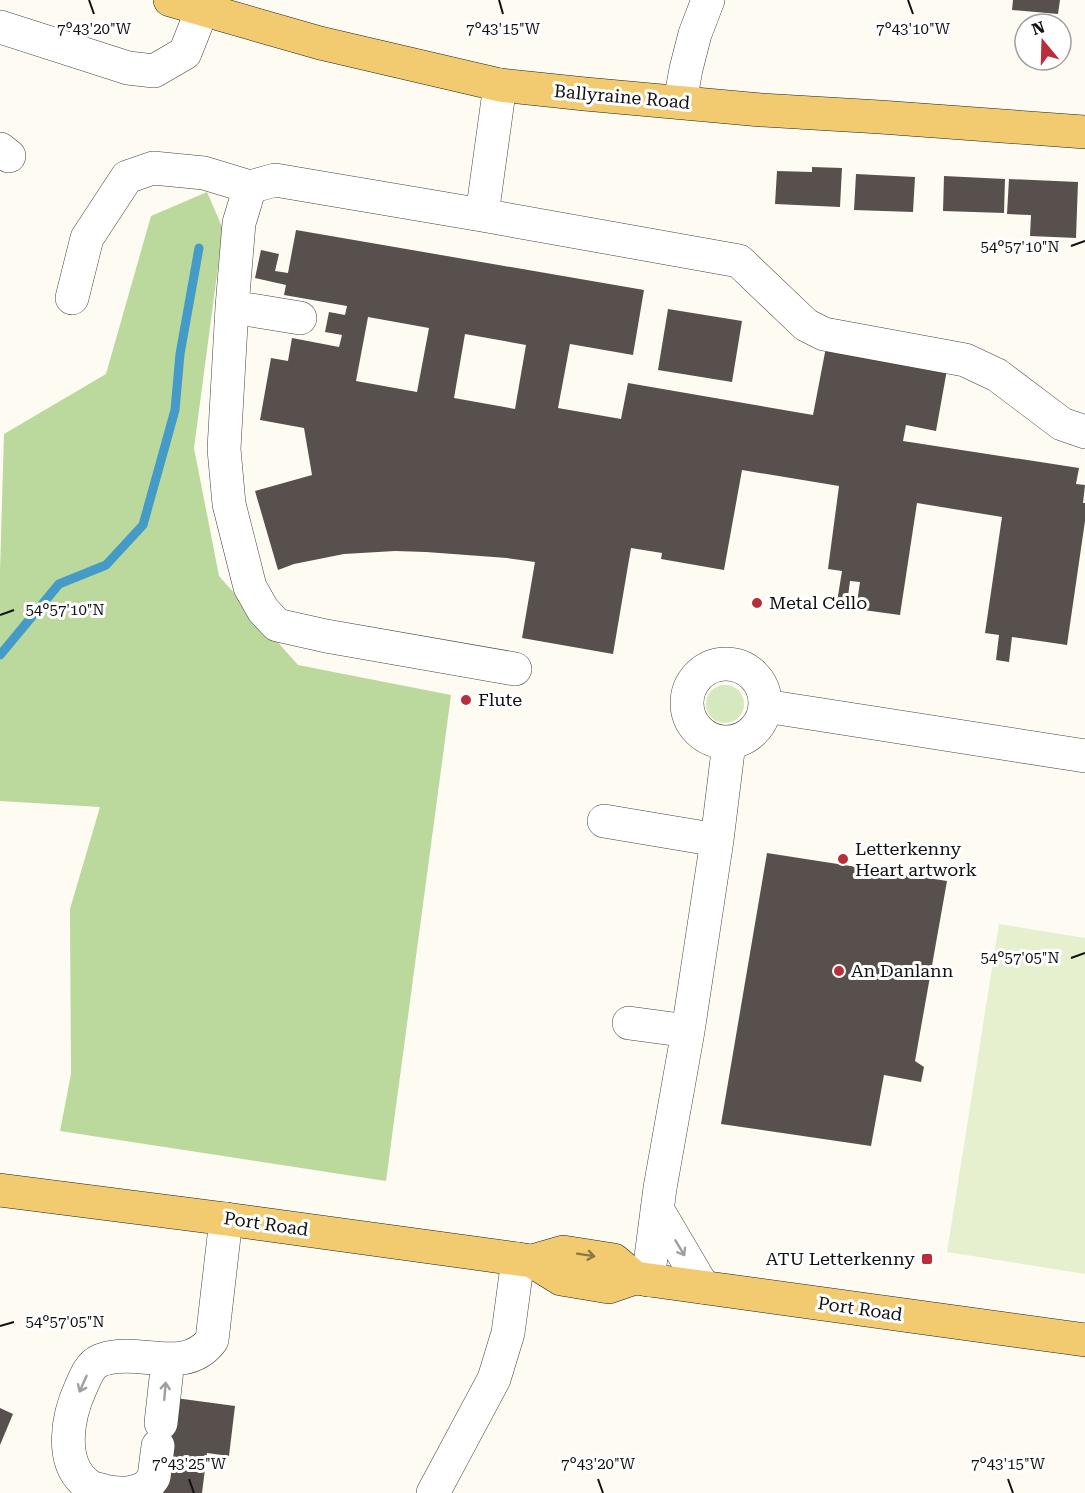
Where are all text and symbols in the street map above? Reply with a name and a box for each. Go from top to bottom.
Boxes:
north arrow [1013,12,1073,72]
text: N [1029,17,1047,39]
text: 7°43'20"W [57,20,132,38]
text: 7°43'15"W [466,20,541,38]
text: 7°43'10"W [876,20,951,38]
street label: Ballyraine Road [553,80,691,113]
text: 54°57'10"N [980,238,1060,256]
place label: Metal Cello [769,592,867,613]
marker: Metal Cello [750,596,764,610]
text: 54°57'10"N [25,601,105,619]
place label: Flute [478,689,522,710]
marker: Flute [459,693,473,707]
place label: Letterkenny Heart artwork [855,838,977,880]
marker: Letterkenny Heart artwork [836,852,850,866]
text: 54°57'05"N [980,949,1060,967]
place label: An Danlann [851,960,954,981]
marker: An Danlann [832,964,846,978]
street label: Port Road [222,1207,310,1240]
one-way arrow [675,1239,687,1256]
place label: ATU Letterkenny [766,1248,915,1269]
one-way arrow [576,1250,596,1261]
marker: ATU Letterkenny [920,1252,934,1266]
street label: Port Road [816,1292,904,1325]
text: 54°57'05"N [25,1313,105,1331]
one-way arrow [76,1374,88,1392]
one-way arrow [160,1382,171,1402]
text: 7°43'25"W [152,1455,227,1473]
text: 7°43'20"W [561,1455,636,1473]
text: 7°43'15"W [971,1455,1046,1473]

